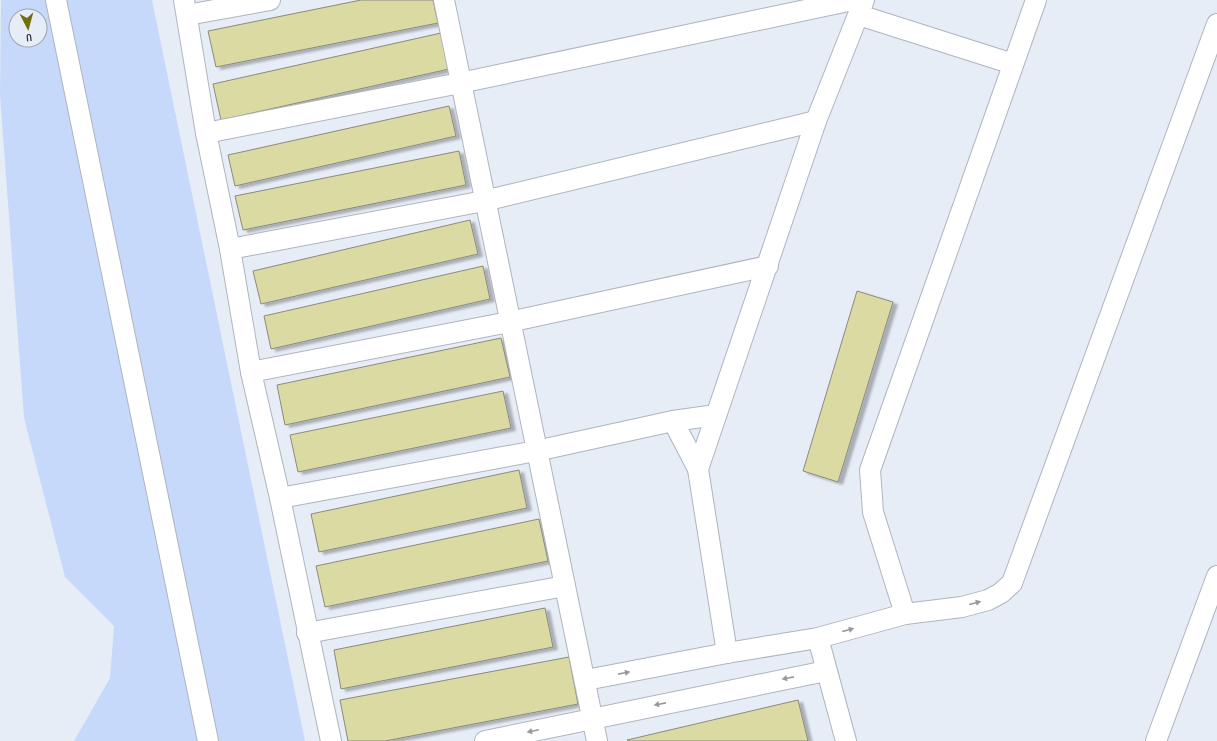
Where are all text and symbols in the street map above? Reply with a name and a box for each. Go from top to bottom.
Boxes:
north arrow [8,8,48,48]
text: U [25,31,33,44]
one-way arrow [969,600,981,606]
one-way arrow [842,627,854,633]
one-way arrow [618,669,630,675]
one-way arrow [782,676,794,682]
one-way arrow [654,701,667,707]
one-way arrow [527,728,539,734]

